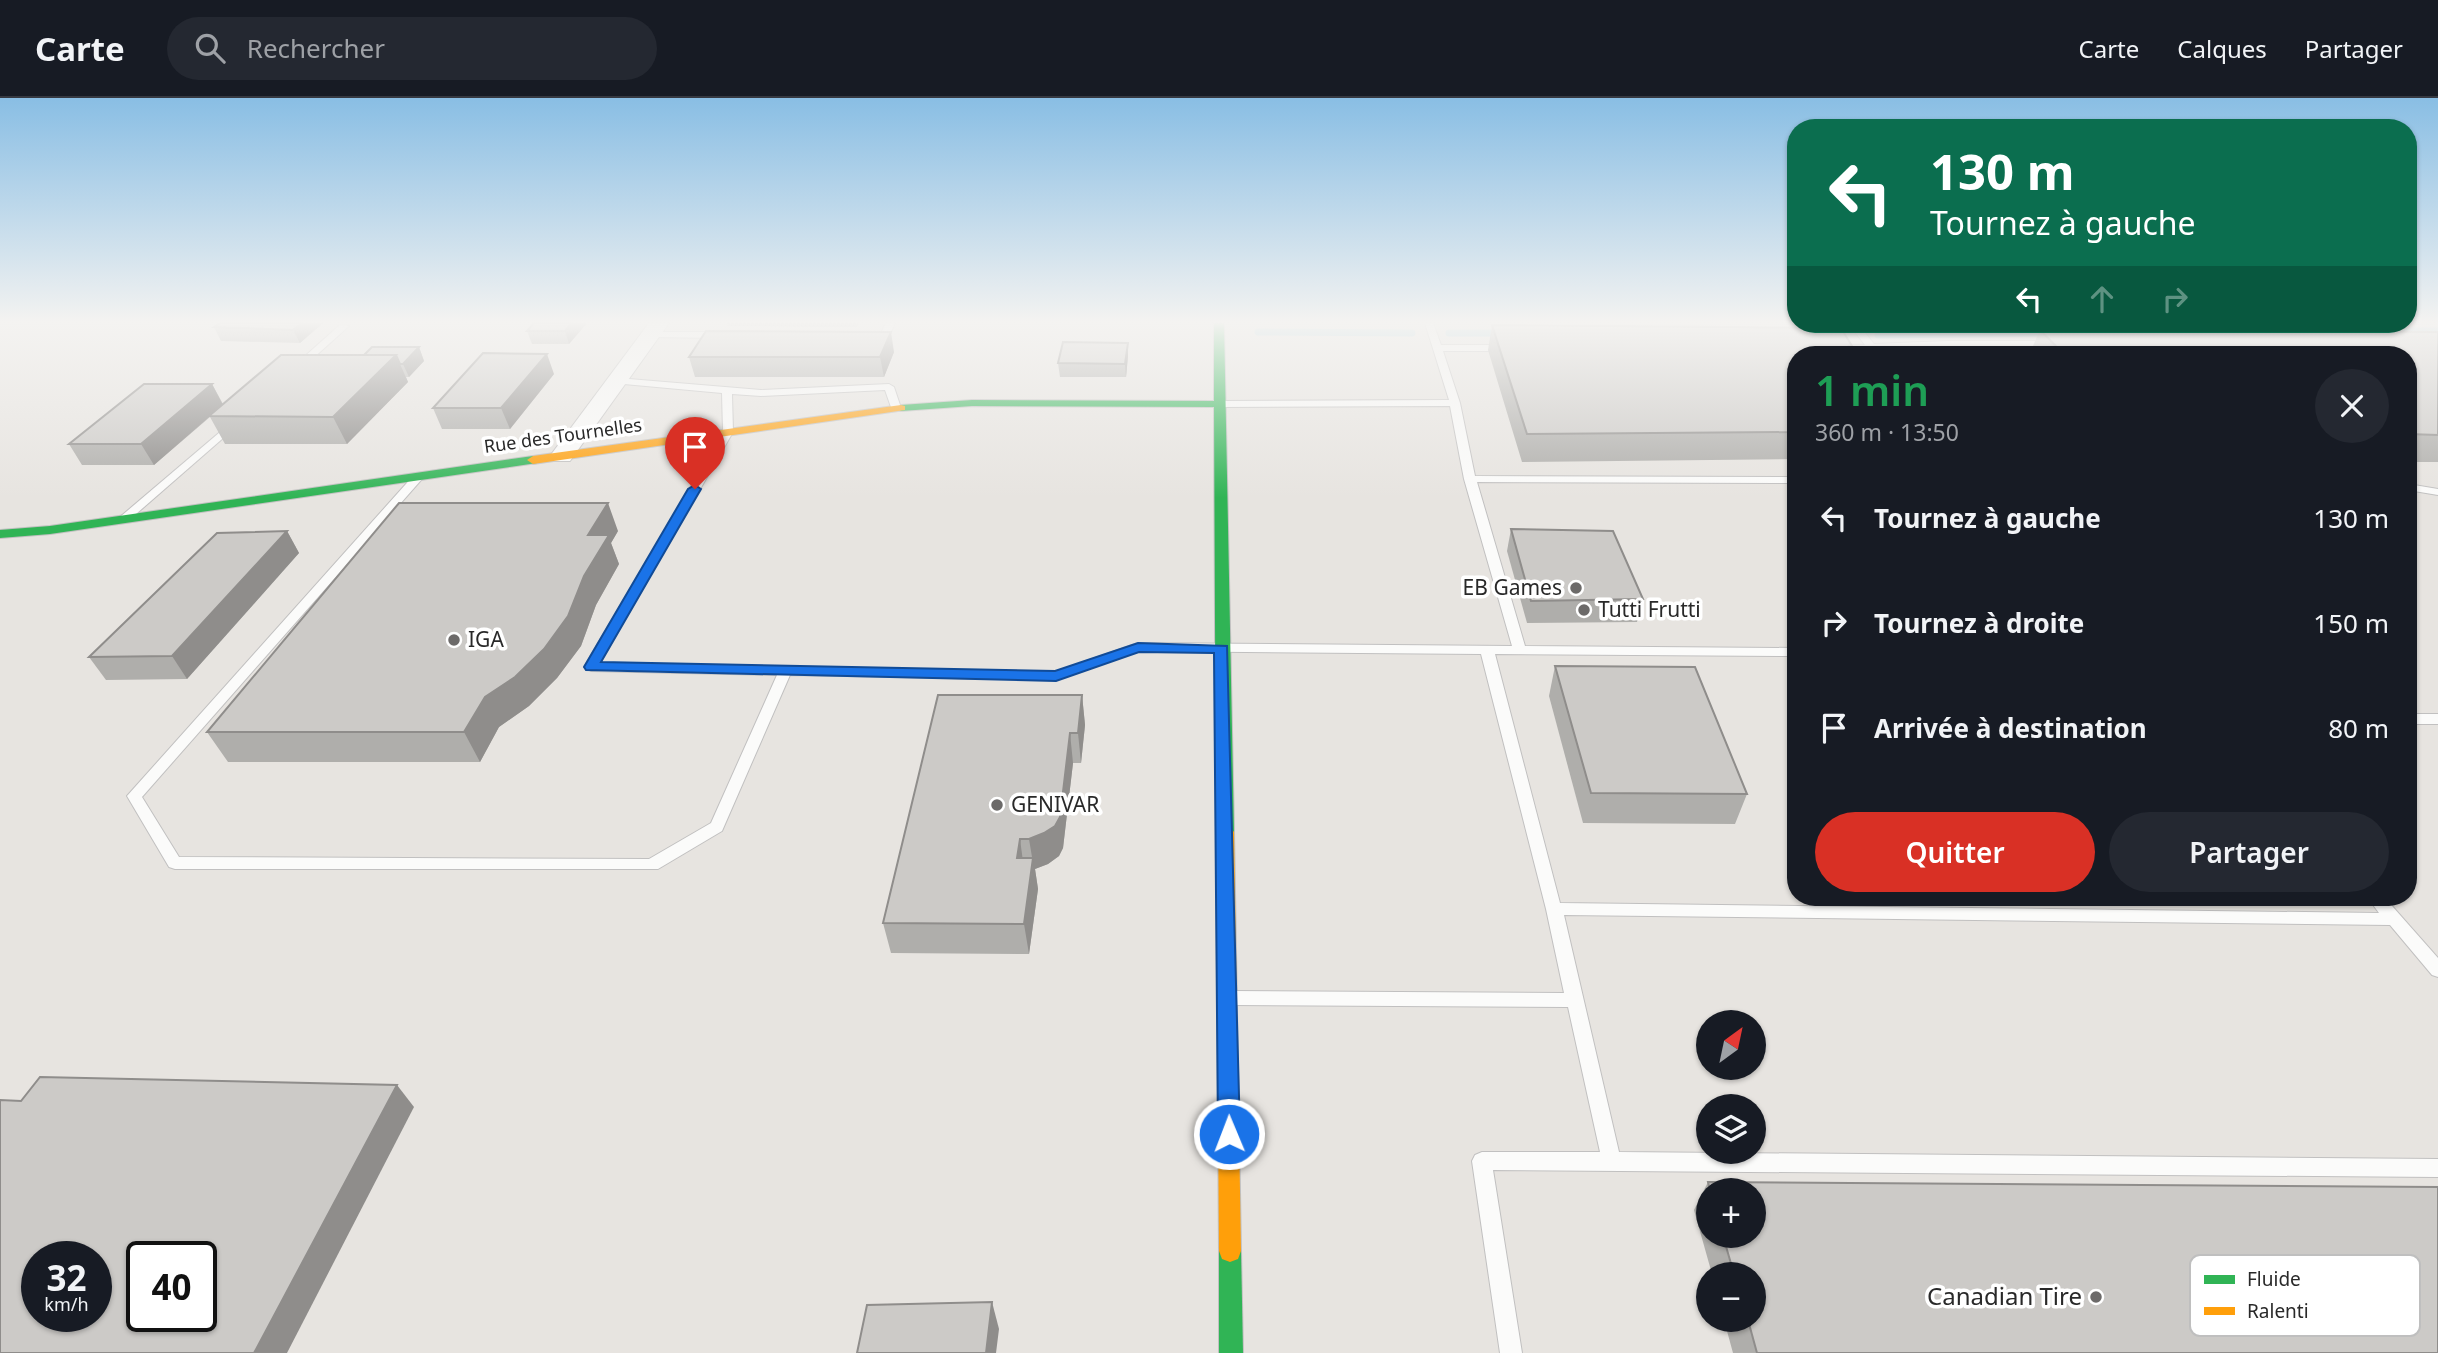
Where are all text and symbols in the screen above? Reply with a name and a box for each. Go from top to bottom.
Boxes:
search box [167,17,657,80]
text: Carte [35,26,125,71]
icon: search [191,29,229,67]
text: Rechercher [247,30,385,66]
text: Carte [2079,32,2139,65]
text: Calques [2177,32,2267,65]
text: Partager [2305,32,2403,65]
text: 130 m [1930,138,2075,204]
icon: left [1815,147,1906,238]
text: Tournez à gauche [1930,201,2196,244]
icon: left [2010,280,2048,318]
icon: ahead [2083,280,2121,318]
icon: right [2156,280,2194,318]
text: 1 min [1815,361,1929,418]
button: close [2315,369,2389,443]
street label: Rue des Tournelles [482,412,643,458]
text: 360 m · 13:50 [1815,416,1959,448]
pin [665,417,725,489]
icon: arrive [676,428,714,466]
icon: left [1815,499,1853,537]
text: Tournez à gauche [1874,500,2101,536]
text: 130 m [2313,500,2389,536]
place label: EB Games [1463,573,1562,601]
marker: EB Games [1568,580,1584,596]
place label: Tutti Frutti [1598,595,1701,623]
marker: Tutti Frutti [1576,602,1592,618]
icon: right [1815,604,1853,642]
text: Tournez à droite [1874,605,2084,641]
text: 150 m [2313,605,2389,641]
place label: IGA [468,625,504,653]
marker: IGA [446,632,462,648]
icon: arrive [1815,709,1853,747]
text: Arrivée à destination [1874,710,2147,746]
text: 80 m [2328,710,2389,746]
place label: GENIVAR [1011,790,1099,818]
marker: GENIVAR [989,797,1005,813]
button: Quitter [1815,812,2095,892]
button: Partager [2109,812,2389,892]
north arrow [1696,1010,1766,1080]
map controls [1696,1010,1766,1332]
button: layers [1696,1094,1766,1164]
position arrow [1192,1097,1266,1171]
button: + [1696,1178,1766,1248]
speed limit sign: 40 [126,1241,217,1332]
text: 32 [46,1254,87,1301]
legend [2190,1255,2420,1336]
button: − [1696,1262,1766,1332]
text: Fluide [2247,1266,2301,1292]
place label: Canadian Tire [1927,1279,2082,1312]
marker: Canadian Tire [2088,1289,2104,1305]
text: km/h [44,1292,89,1316]
text: Ralenti [2247,1298,2309,1324]

